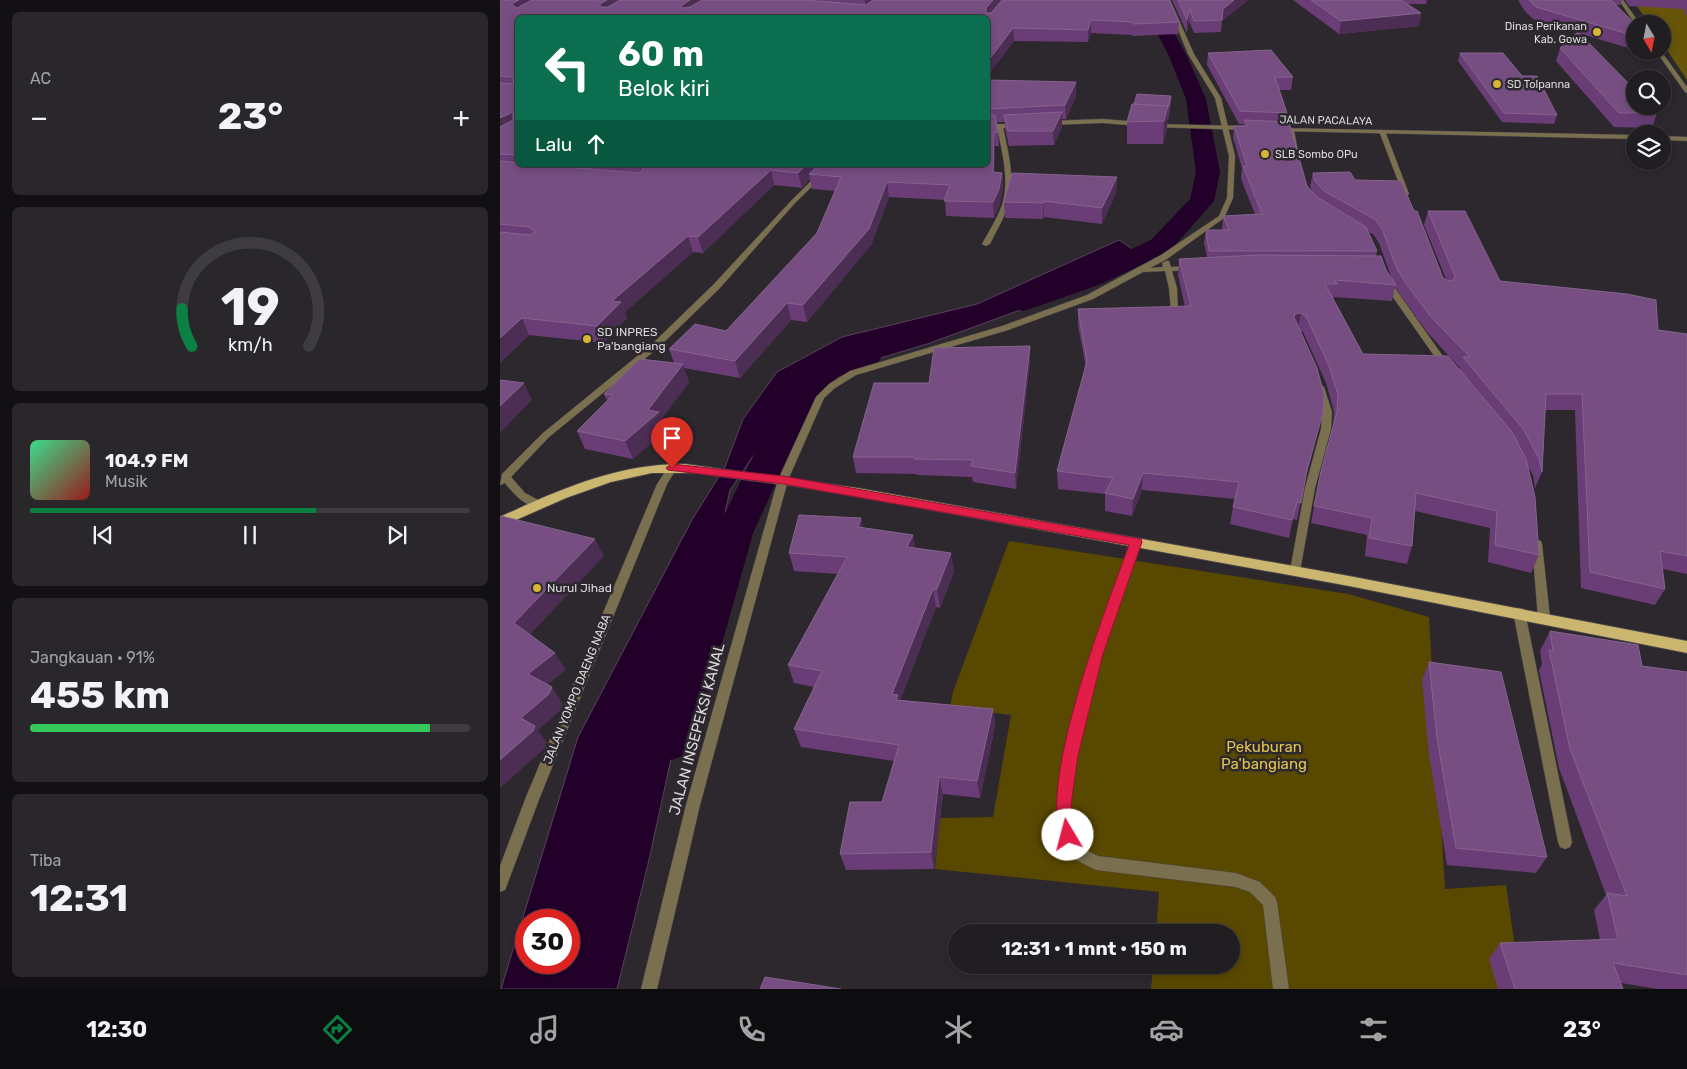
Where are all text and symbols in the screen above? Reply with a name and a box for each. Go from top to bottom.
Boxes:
north arrow [1626,15,1671,60]
map controls [1626,15,1671,170]
place label: Dinas Perikanan Kab. Gowa [1505,20,1587,46]
marker: Dinas Perikanan Kab. Gowa [1591,26,1603,38]
text: 60 m [618,33,704,75]
icon: left [535,35,600,100]
text: AC [30,69,51,88]
button: search [1626,70,1671,115]
text: Belok kiri [618,75,710,102]
marker: SD Tolpanna [1491,78,1503,90]
place label: SD Tolpanna [1507,78,1570,91]
text: 23° [218,93,283,139]
text: − [30,101,48,134]
text: + [453,101,470,134]
street label: JALAN PACALAYA [1279,113,1373,128]
button: layers [1626,125,1671,170]
icon: ahead [582,130,610,158]
text: Lalu [535,133,572,156]
marker: SLB Sombo OPu [1259,148,1271,160]
place label: SLB Sombo OPu [1275,148,1358,161]
text: 19 [220,276,280,338]
place label: SD INPRES Pa'bangiang [597,325,666,353]
marker: SD INPRES Pa'bangiang [581,333,593,345]
text: km/h [228,334,272,355]
pin [651,417,693,468]
icon: arrive [658,424,686,452]
text: 104.9 FM [105,449,189,472]
text: Musik [105,472,148,491]
icon: previous [89,521,117,549]
icon: pause [236,521,264,549]
icon: next [383,521,411,549]
place label: Nurul Jihad [547,581,612,595]
marker: Nurul Jihad [531,582,543,594]
street label: JALAN YOMPO DAENG NABA [540,612,614,766]
street label: JALAN INSEPEKSI KANAL [665,640,729,817]
text: Jangkauan · 91% [30,648,155,667]
text: 455 km [30,672,170,718]
park label: Pekuburan Pa'bangiang [1221,738,1307,773]
position arrow [1041,808,1093,860]
text: Tiba [30,851,61,870]
text: 12:31 [30,875,128,921]
speed limit sign: 30 [515,909,580,974]
text: 12:31 · 1 mnt · 150 m [1001,937,1187,960]
icon: directions [320,1012,355,1047]
icon: music [527,1012,562,1047]
icon: phone [734,1012,769,1047]
icon: climate [941,1012,976,1047]
icon: car [1149,1012,1184,1047]
icon: filters [1356,1012,1391,1047]
text: 12:30 [86,1016,147,1043]
text: 23° [1563,1016,1601,1043]

